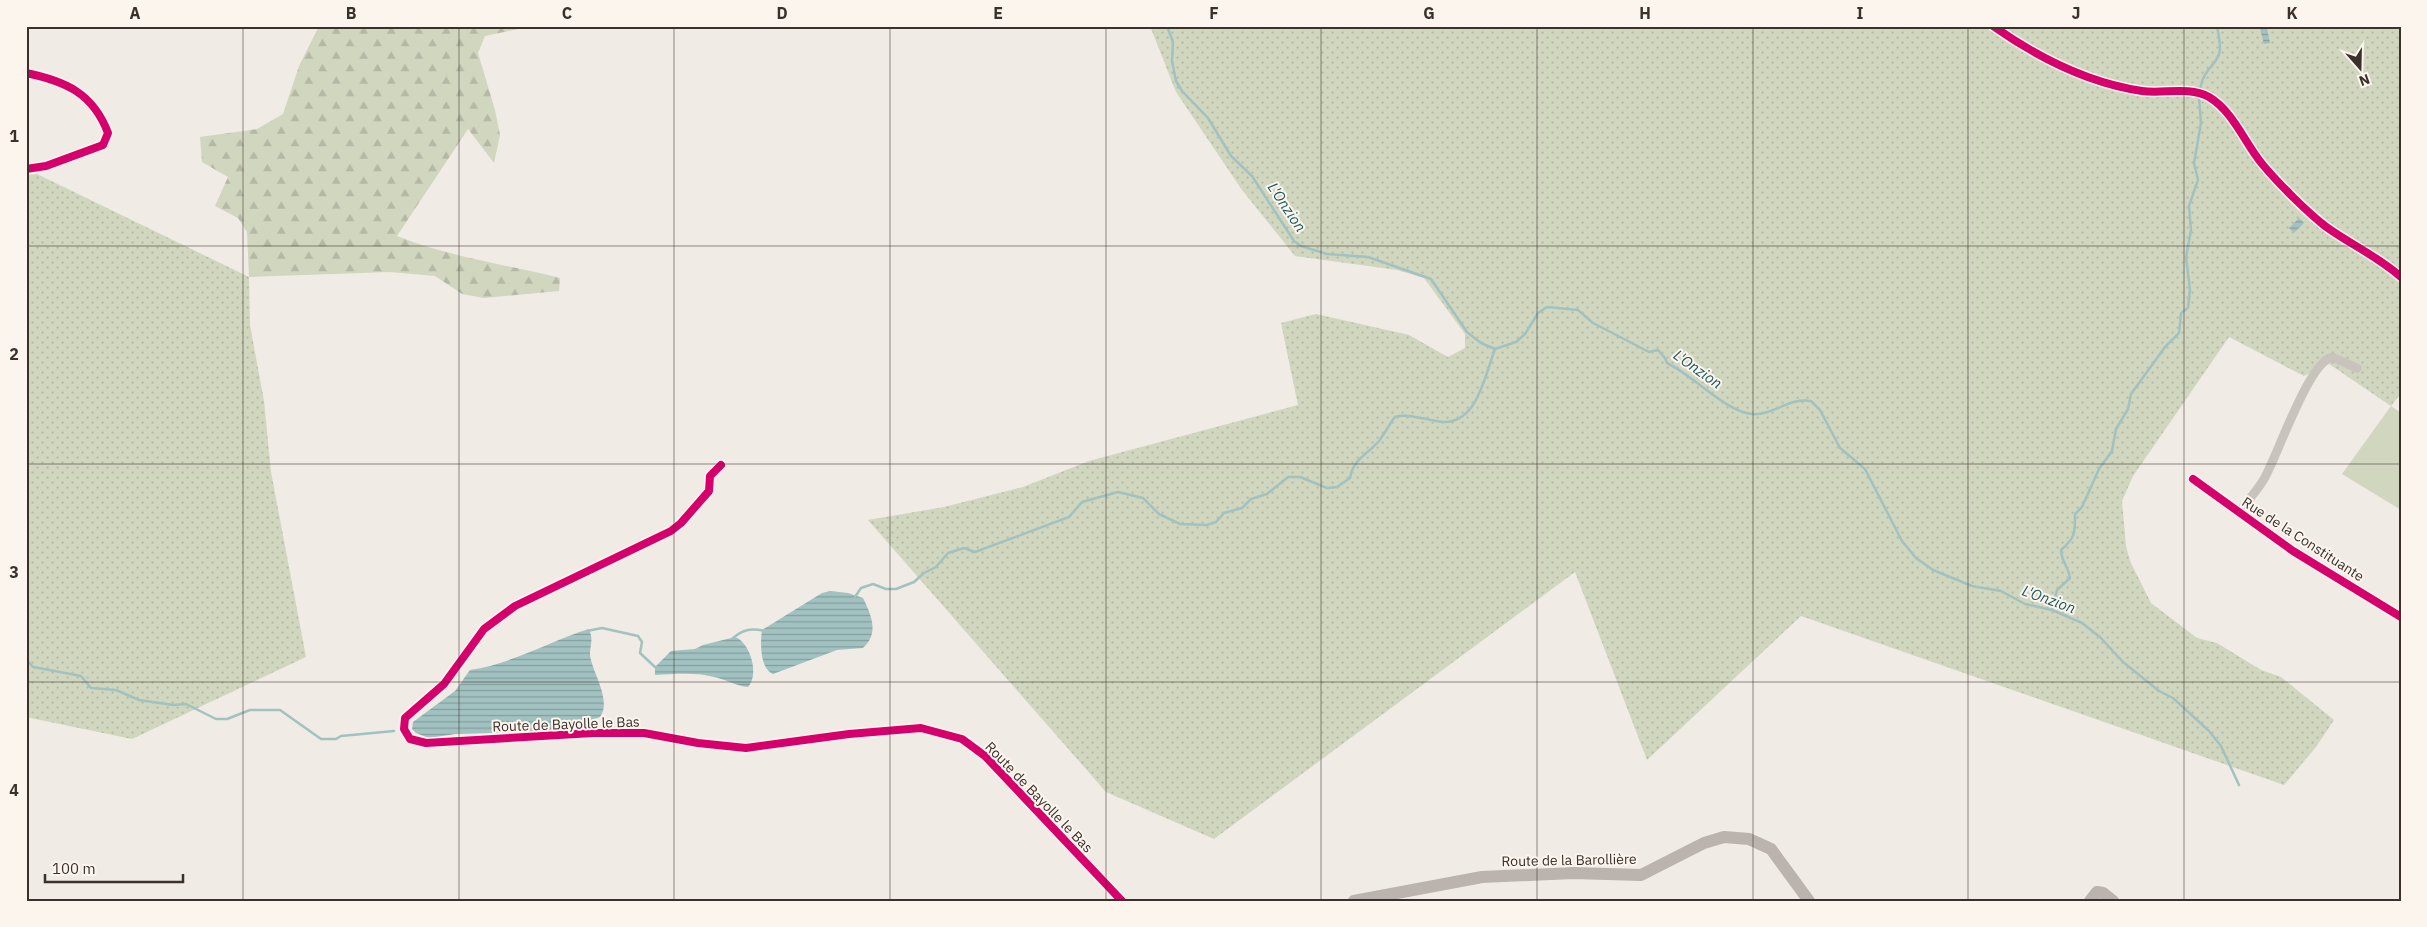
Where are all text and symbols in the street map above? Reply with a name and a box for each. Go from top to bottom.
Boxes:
text: A [130,3,141,23]
text: B [346,3,357,23]
text: C [562,3,572,23]
text: D [776,3,788,23]
text: E [993,3,1003,23]
text: F [1209,3,1219,23]
text: G [1423,3,1435,23]
text: H [1639,3,1651,23]
text: I [1857,3,1864,23]
text: J [2072,3,2080,23]
text: K [2286,3,2298,23]
north arrow [2334,42,2384,92]
text: N [2357,70,2372,90]
text: 1 [9,126,19,146]
water label: L'Onzion [1264,179,1310,235]
text: 2 [9,344,19,364]
water label: L'Onzion [1670,345,1726,393]
street label: Rue de la Constituante [2239,493,2368,585]
text: 3 [9,562,19,582]
water label: L'Onzion [2020,581,2078,617]
street label: Route de Bayolle le Bas [492,712,640,736]
street label: Route de Bayolle le Bas [981,738,1097,856]
text: 4 [9,780,19,800]
street label: Route de la Barollière [1501,850,1637,870]
scale bar [45,852,182,884]
text: 100 m [52,859,96,878]

